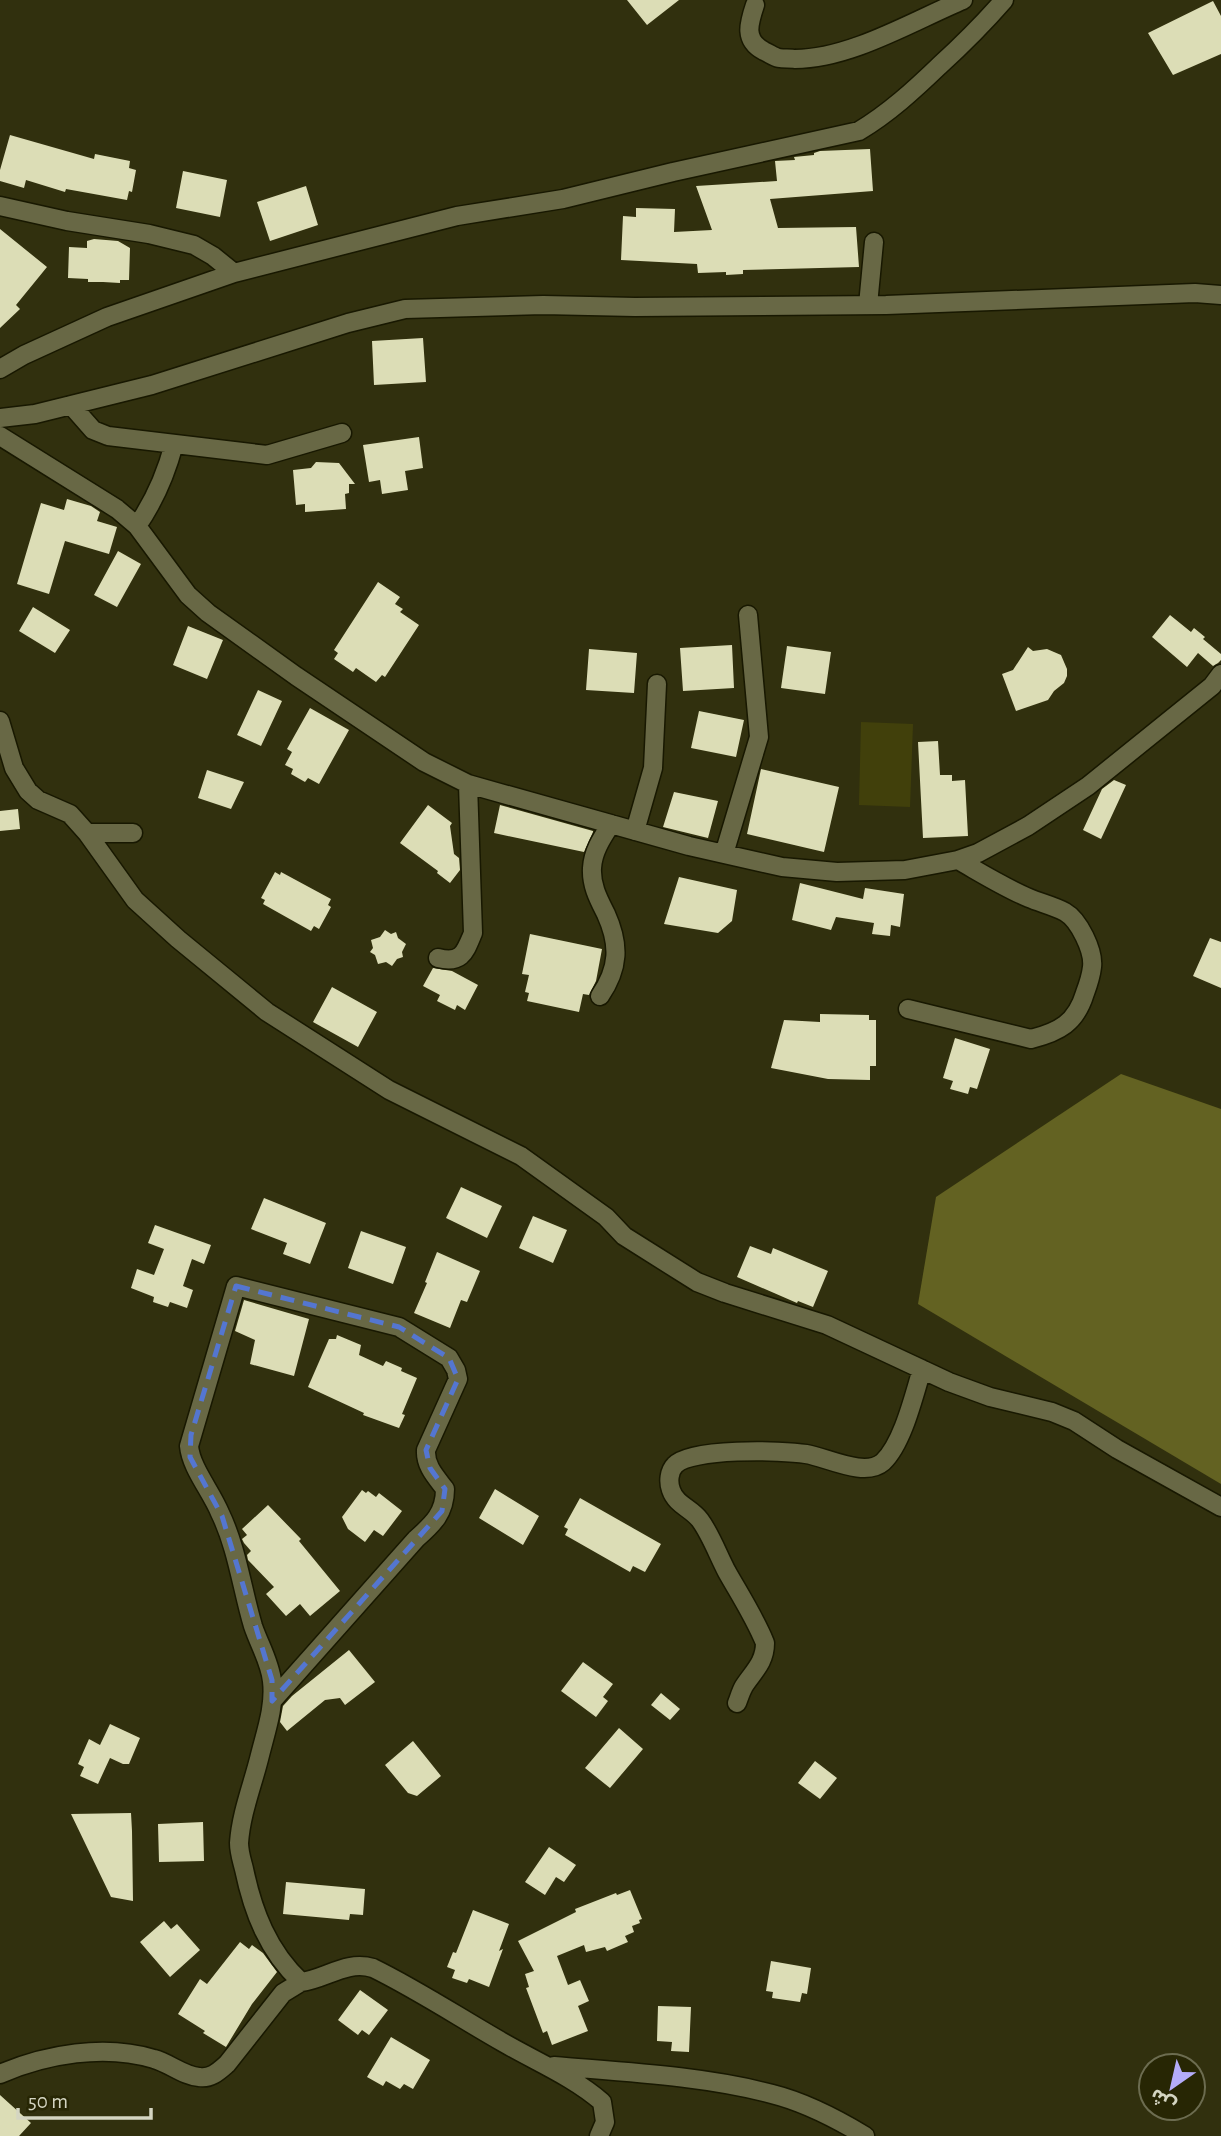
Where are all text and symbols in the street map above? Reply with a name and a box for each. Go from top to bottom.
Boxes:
north arrow [1137,2052,1207,2122]
scale bar [18,2076,150,2120]
text: ش [1147,2085,1179,2115]
text: 50 m [28,2091,68,2112]

